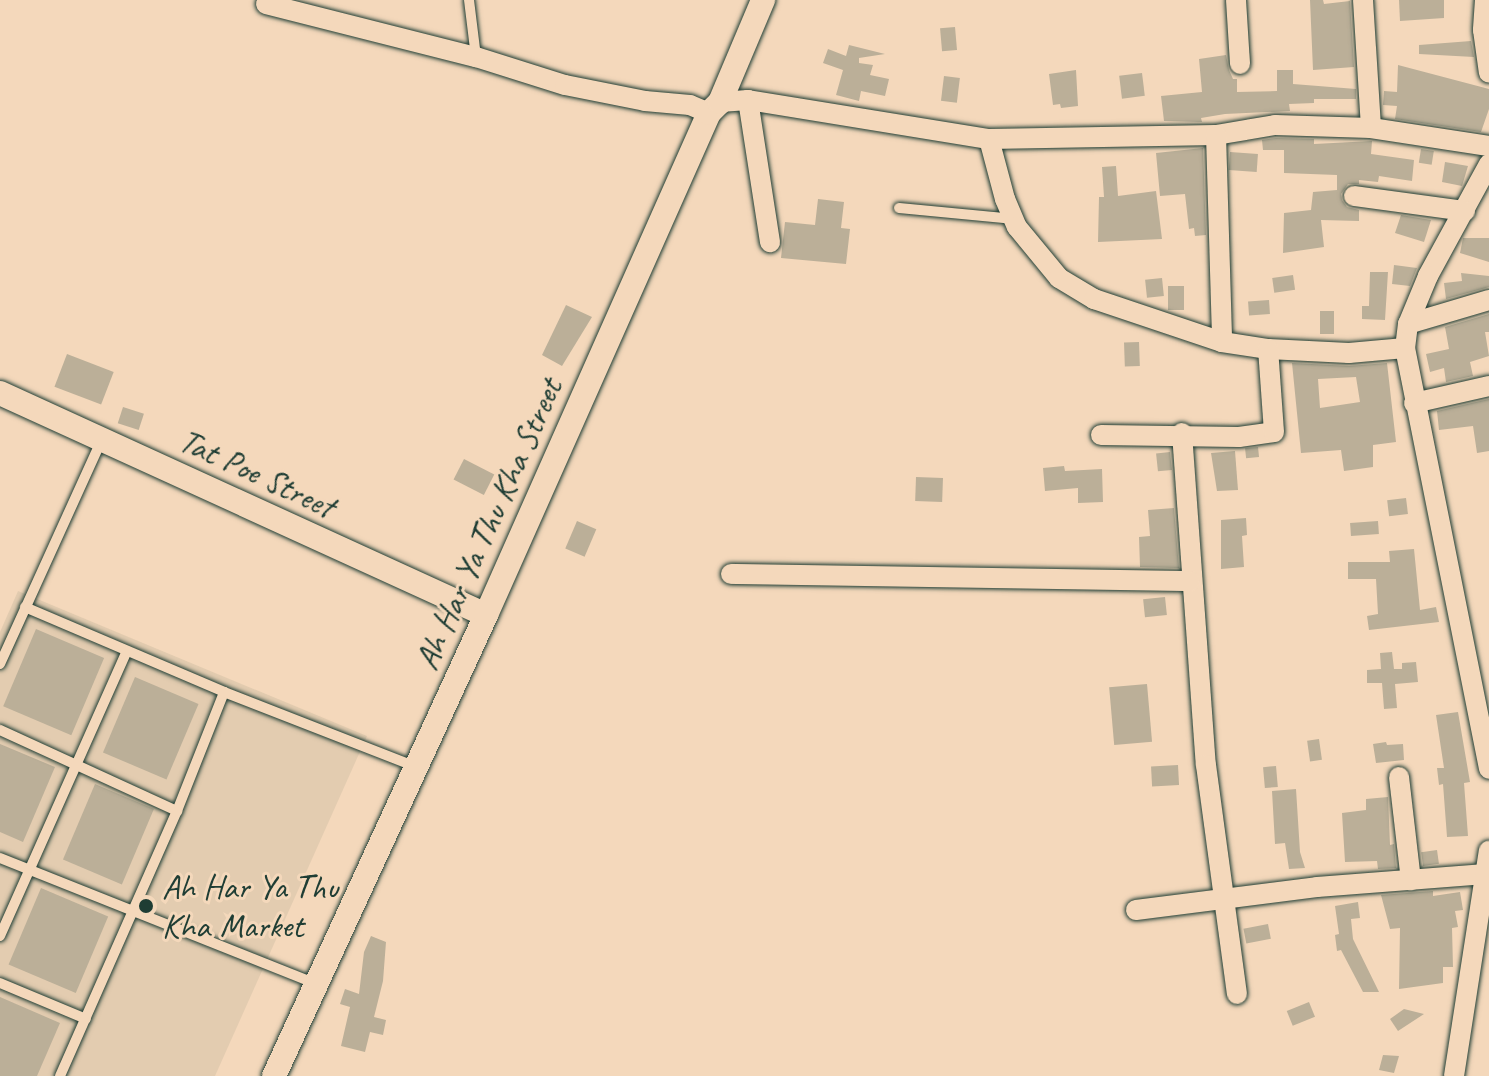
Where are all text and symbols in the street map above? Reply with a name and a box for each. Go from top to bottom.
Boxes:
street label: Ah Har Ya Thu Kha Street [405,371,571,677]
street label: Tat Poe Street [173,419,341,527]
place label: Ah Har Ya Thu Kha Market [162,866,340,946]
marker: Ah Har Ya Thu Kha Market [137,897,155,915]

